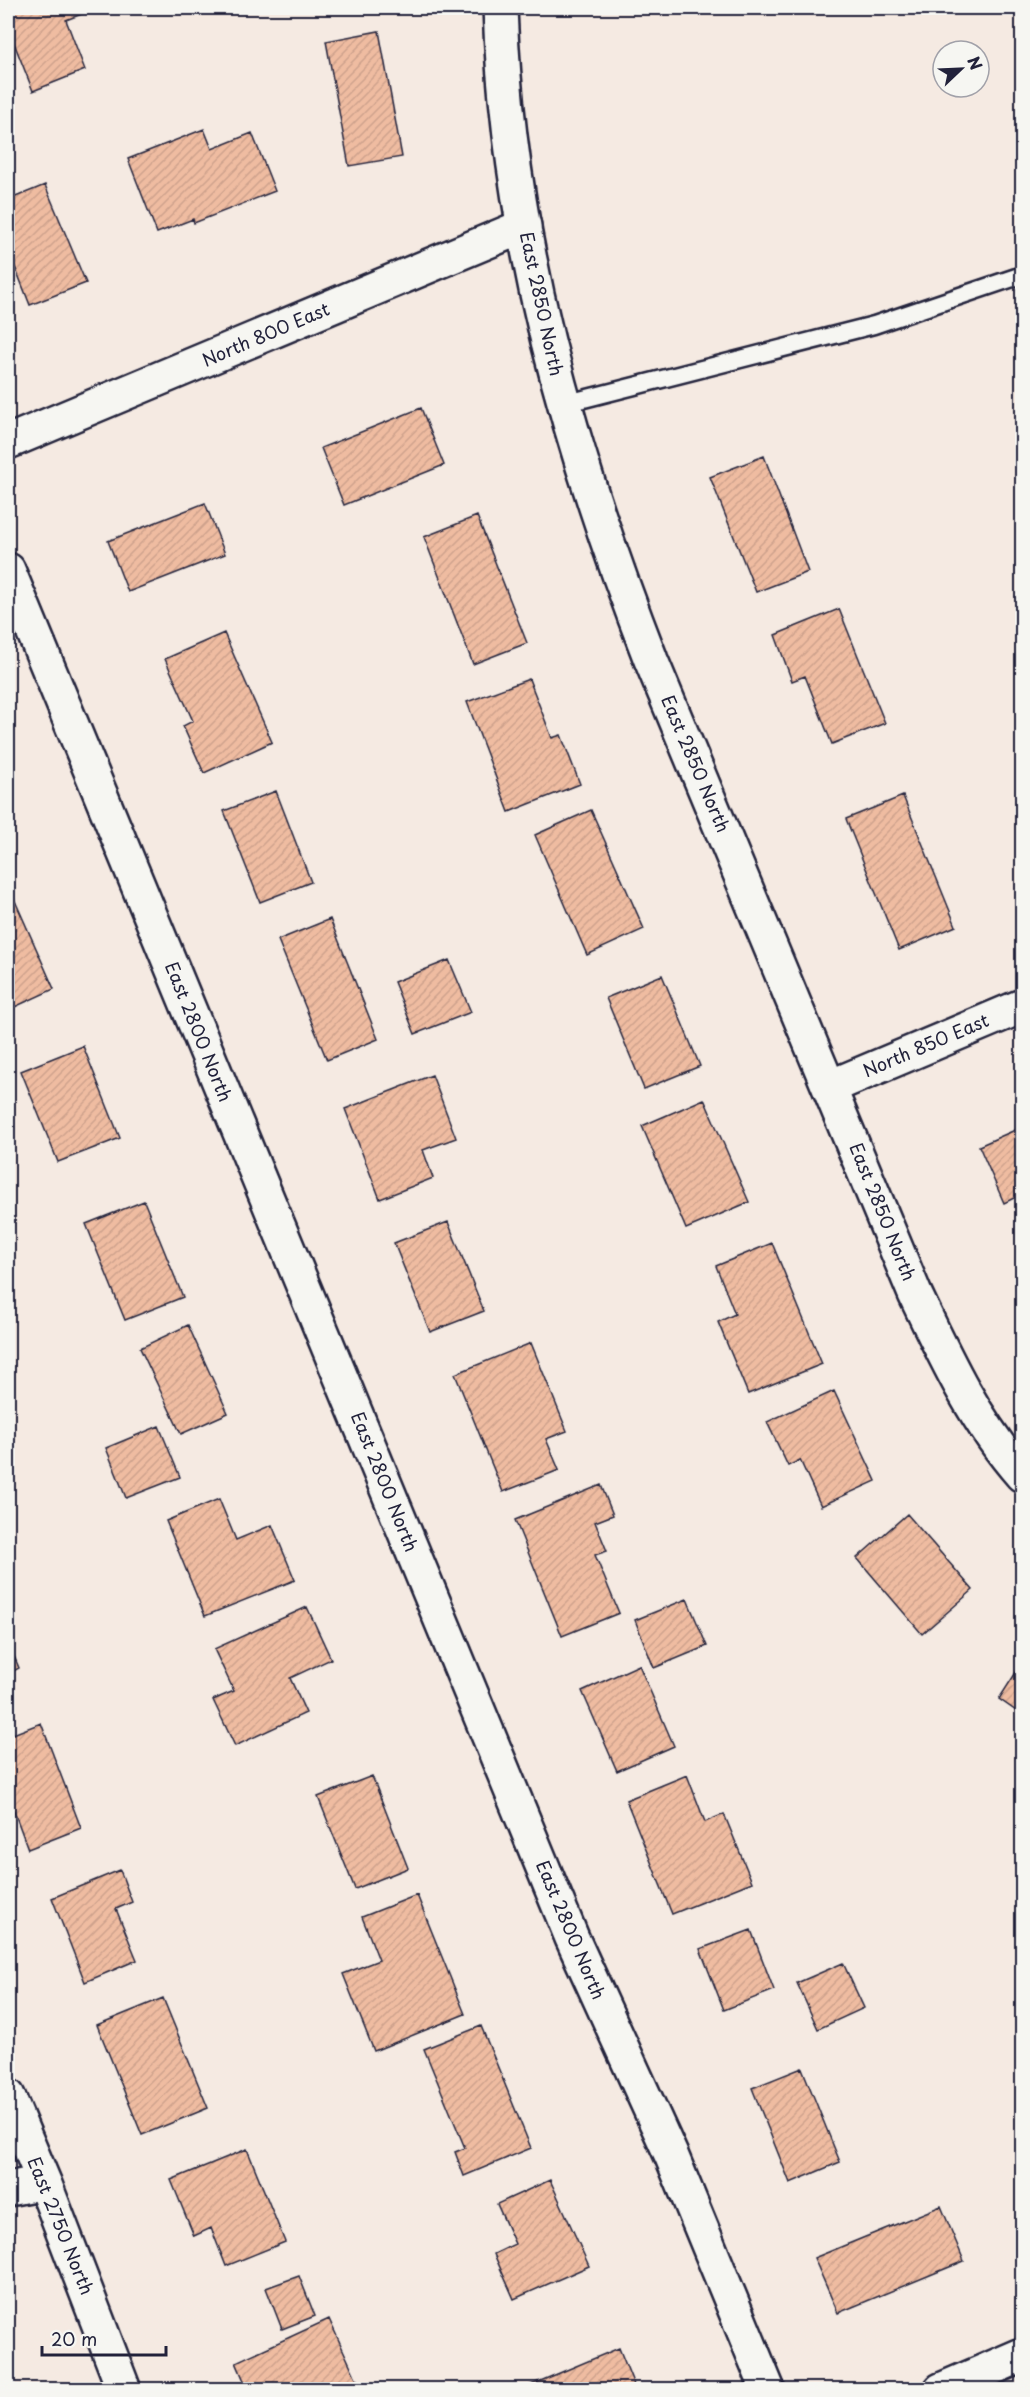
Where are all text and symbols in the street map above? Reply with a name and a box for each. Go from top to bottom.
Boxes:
north arrow [931,39,991,99]
text: N [962,52,989,73]
street label: East 2850 North [514,229,571,378]
street label: North 800 East [197,295,333,373]
street label: East 2850 North [655,691,737,836]
street label: East 2800 North [159,957,240,1105]
street label: North 850 East [858,1006,993,1083]
street label: East 2850 North [843,1138,923,1285]
street label: East 2800 North [345,1407,426,1555]
street label: East 2800 North [530,1856,613,2003]
street label: East 2750 North [21,2152,101,2298]
scale bar [42,2319,166,2357]
text: 20 m [51,2325,97,2352]

